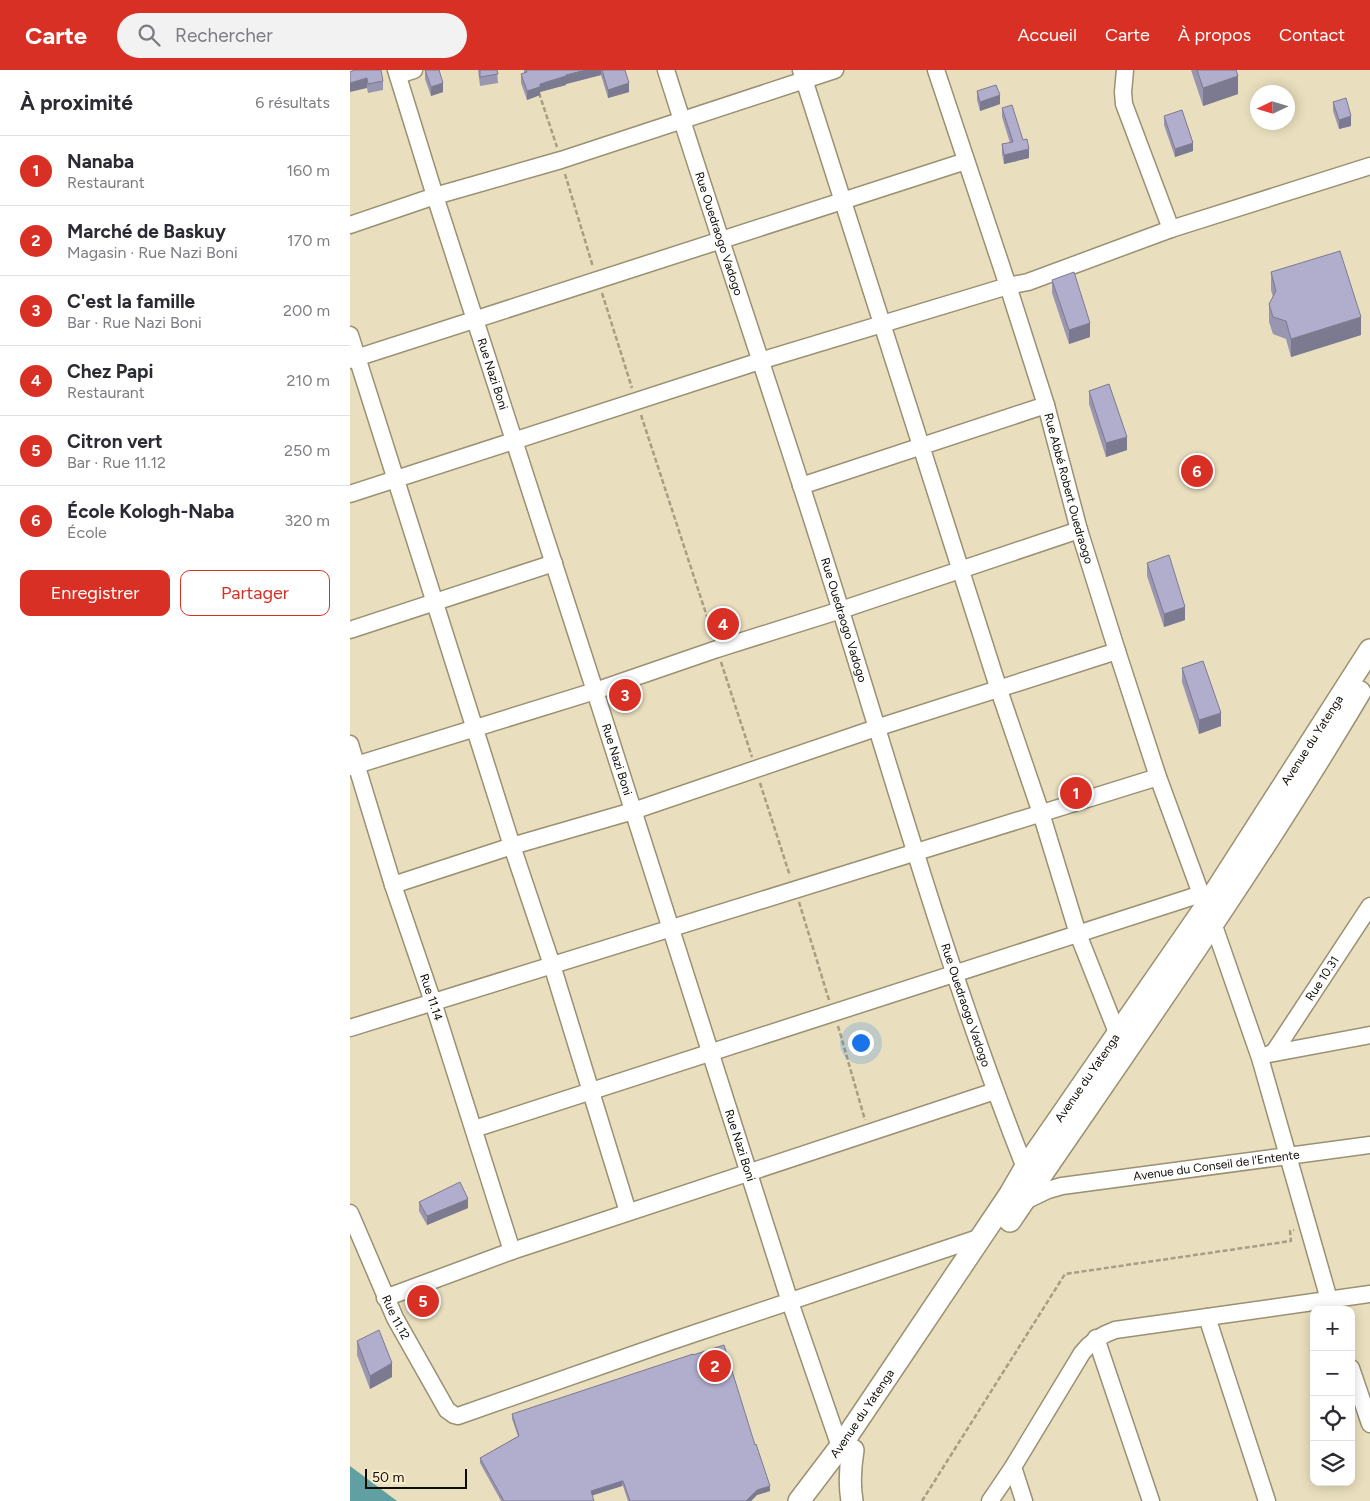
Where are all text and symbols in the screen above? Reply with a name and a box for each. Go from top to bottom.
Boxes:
search box [117,13,467,58]
text: Carte [25,21,87,50]
icon: search [135,21,163,49]
text: Rechercher [175,24,273,47]
text: Accueil [1017,24,1077,46]
text: Carte [1105,24,1150,46]
text: À propos [1178,24,1251,46]
text: Contact [1279,24,1345,46]
north arrow [1250,85,1295,130]
text: À proximité [20,90,133,115]
text: 6 résultats [255,93,330,112]
text: Nanaba [67,150,134,173]
text: 1 [33,161,39,180]
text: 160 m [287,161,330,180]
street label: Rue Ouedraogo Vadogo [692,170,746,297]
text: Restaurant [67,173,145,192]
text: Marché de Baskuy [67,220,226,243]
text: 2 [31,231,41,250]
text: 170 m [287,231,330,250]
text: Magasin · Rue Nazi Boni [67,243,238,262]
text: C'est la famille [67,290,195,313]
text: 3 [32,301,40,320]
text: 200 m [283,301,330,320]
text: Bar · Rue Nazi Boni [67,313,202,332]
street label: Rue Nazi Boni [474,336,511,412]
text: Chez Papi [67,360,154,383]
text: 4 [31,371,41,390]
text: 210 m [287,371,330,390]
text: Restaurant [67,383,145,402]
street label: Rue Abbé Robert Ouedraogo [1041,411,1096,566]
text: Citron vert [67,430,163,453]
text: 5 [31,441,41,460]
text: 250 m [284,441,330,460]
pin: 6 [1181,452,1213,490]
text: Bar · Rue 11.12 [67,453,166,472]
text: École Kologh-Naba [67,500,234,523]
text: 6 [31,511,41,530]
text: 320 m [285,511,330,530]
text: École [67,523,107,542]
street label: Rue Ouedraogo Vadogo [818,556,870,684]
button: Enregistrer [20,570,170,616]
button: Partager [180,570,330,616]
pin: 4 [707,605,739,643]
pin: 3 [609,676,641,714]
street label: Avenue du Yatenga [1278,693,1346,788]
street label: Rue Nazi Boni [599,722,635,797]
pin: 1 [1060,774,1092,812]
street label: Rue Ouedraogo Vadogo [938,942,993,1069]
street label: Rue 10.31 [1303,954,1342,1003]
street label: Rue 11.14 [417,972,446,1023]
your location [848,1030,874,1056]
street label: Avenue du Yatenga [1052,1031,1122,1125]
street label: Rue Nazi Boni [722,1108,758,1183]
street label: Avenue du Conseil de l'Entente [1132,1147,1301,1183]
pin: 5 [407,1282,439,1320]
street label: Rue 11.12 [379,1293,413,1342]
map controls [1310,1306,1355,1486]
button: + [1310,1306,1355,1351]
pin: 2 [699,1347,731,1385]
button: − [1310,1351,1355,1396]
street label: Avenue du Yatenga [827,1367,897,1461]
button: locate [1310,1396,1355,1441]
button: layers [1310,1441,1355,1486]
scale bar [365,1466,468,1489]
text: 50 m [372,1469,404,1486]

